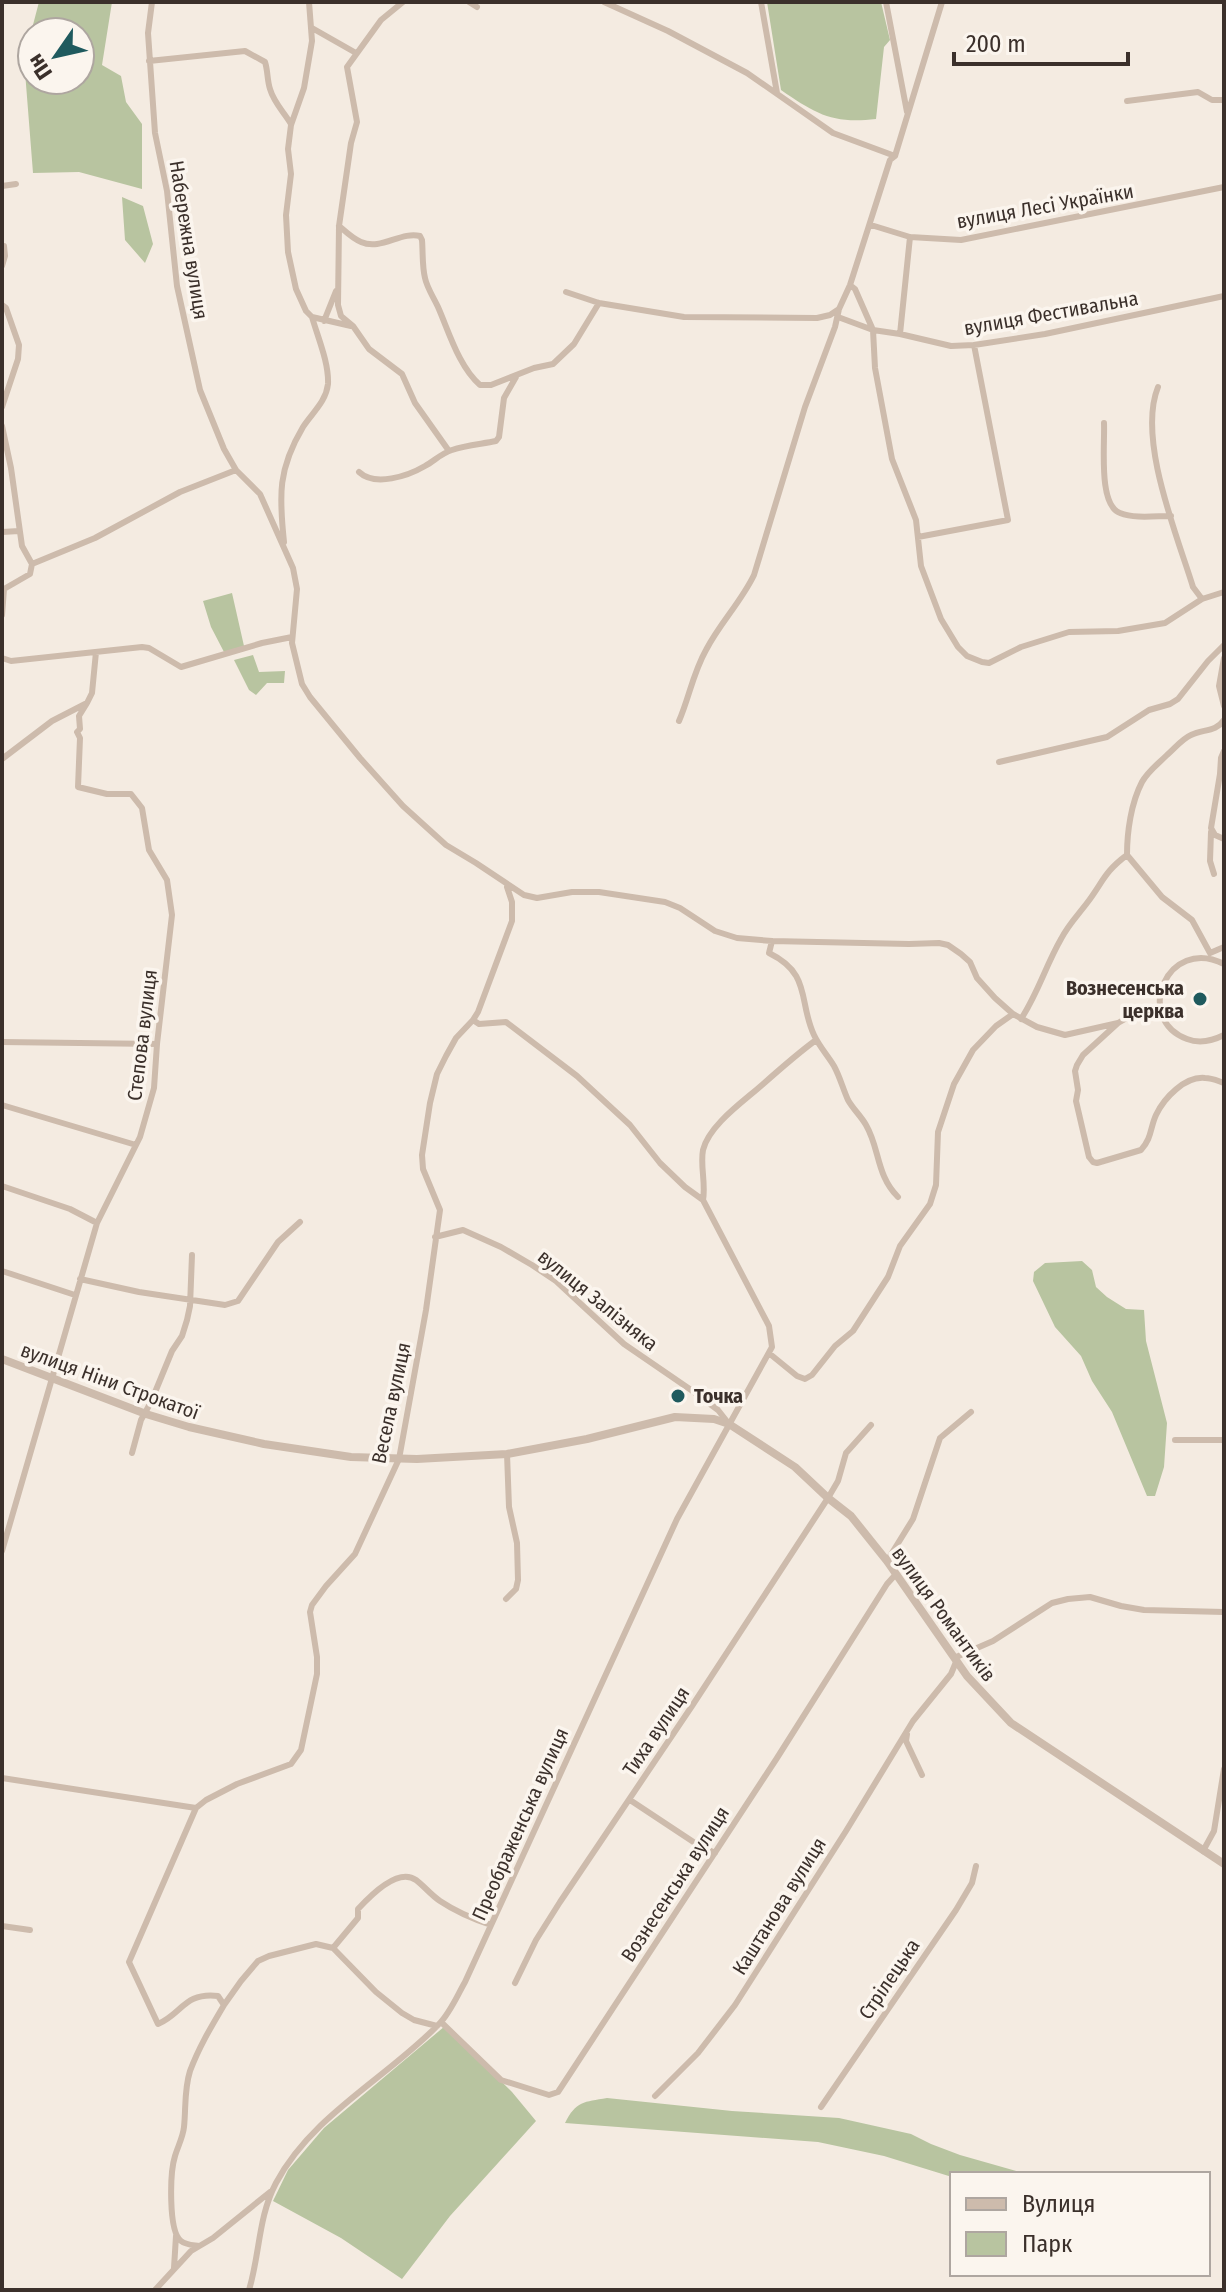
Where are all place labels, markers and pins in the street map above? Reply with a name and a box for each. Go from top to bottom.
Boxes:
place label: Вознесенська церква [1066,976,1184,1023]
marker: Вознесенська церква [1191,990,1209,1008]
place label: Точка [694,1384,743,1408]
marker: Точка [669,1387,687,1405]

